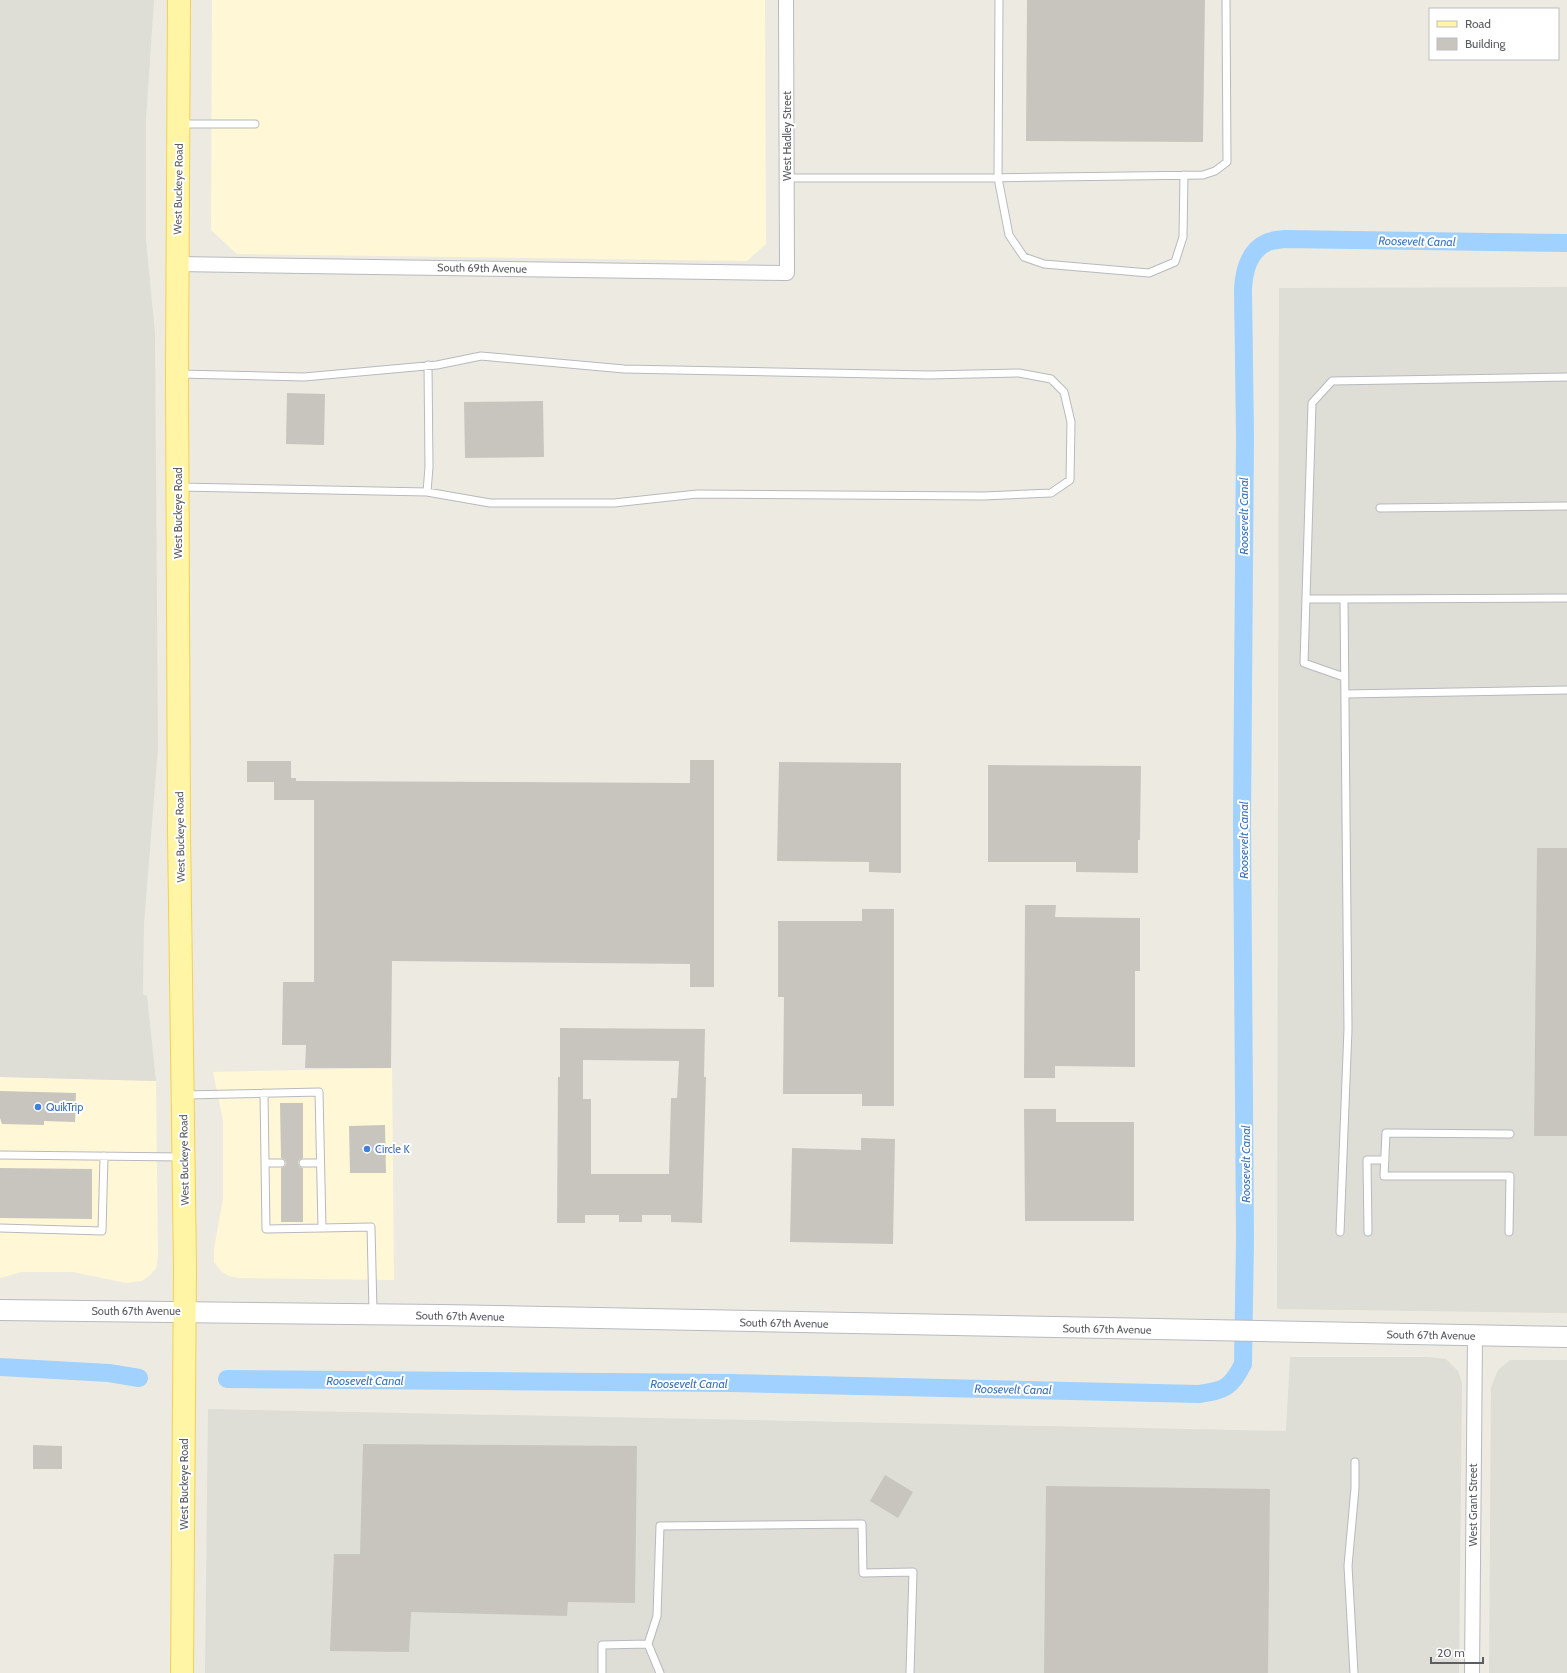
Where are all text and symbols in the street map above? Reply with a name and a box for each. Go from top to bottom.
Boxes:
legend [1429,8,1559,60]
text: Road [1465,16,1491,31]
text: Building [1465,36,1507,51]
street label: West Hadley Street [780,91,794,181]
street label: West Buckeye Road [170,143,186,235]
water label: Roosevelt Canal [1378,233,1456,249]
street label: South 69th Avenue [437,260,527,276]
street label: West Buckeye Road [171,467,185,559]
water label: Roosevelt Canal [1236,477,1251,555]
street label: West Buckeye Road [172,791,188,883]
water label: Roosevelt Canal [1236,801,1251,879]
place label: QuikTrip [46,1100,83,1114]
marker: QuikTrip [33,1102,43,1112]
street label: West Buckeye Road [176,1114,192,1206]
water label: Roosevelt Canal [1238,1125,1253,1203]
place label: Circle K [375,1142,410,1156]
marker: Circle K [362,1144,372,1154]
street label: South 67th Avenue [91,1304,181,1318]
street label: South 67th Avenue [415,1308,505,1324]
street label: South 67th Avenue [739,1315,829,1331]
street label: South 67th Avenue [1062,1321,1152,1337]
street label: South 67th Avenue [1386,1327,1476,1343]
water label: Roosevelt Canal [326,1373,404,1388]
water label: Roosevelt Canal [650,1376,728,1391]
water label: Roosevelt Canal [974,1381,1052,1397]
street label: West Buckeye Road [177,1438,191,1530]
street label: West Grant Street [1466,1463,1480,1546]
scale bar [1431,1639,1483,1665]
text: 20 m [1437,1645,1465,1660]

